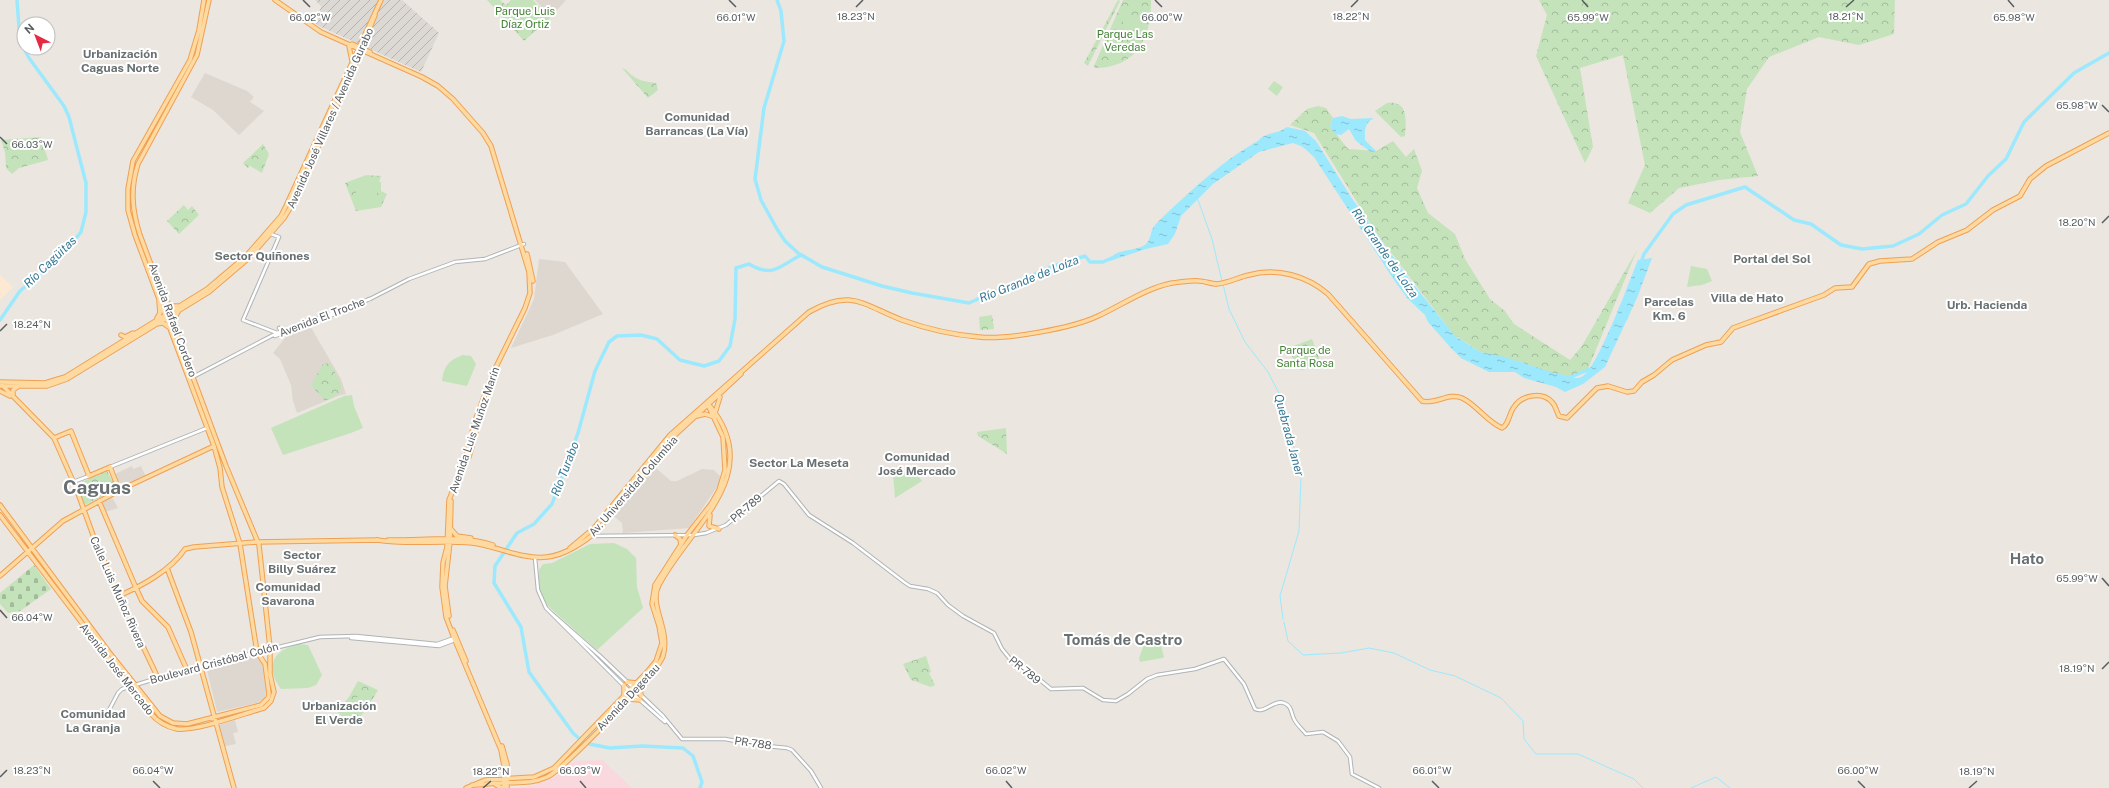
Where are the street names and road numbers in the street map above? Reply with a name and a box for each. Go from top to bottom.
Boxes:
street label: Avenida José Villares / Avenida Gurabo [285,26,375,210]
street label: Avenida Rafael Cordero [147,261,199,379]
street label: Avenida El Troche [277,295,367,339]
street label: Avenida Luis Muñoz Marín [447,365,501,495]
street label: Av. Universidad Columbia [586,434,680,538]
street label: PR-789 [728,491,764,525]
street label: Calle Luis Muñoz Rivera [88,534,148,650]
street label: Avenida José Mercado [78,621,156,717]
street label: Boulevard Cristóbal Colón [148,640,280,686]
street label: PR-789 [1007,654,1043,686]
street label: Avenida Degetau [594,661,662,733]
street label: PR-788 [734,734,772,752]

